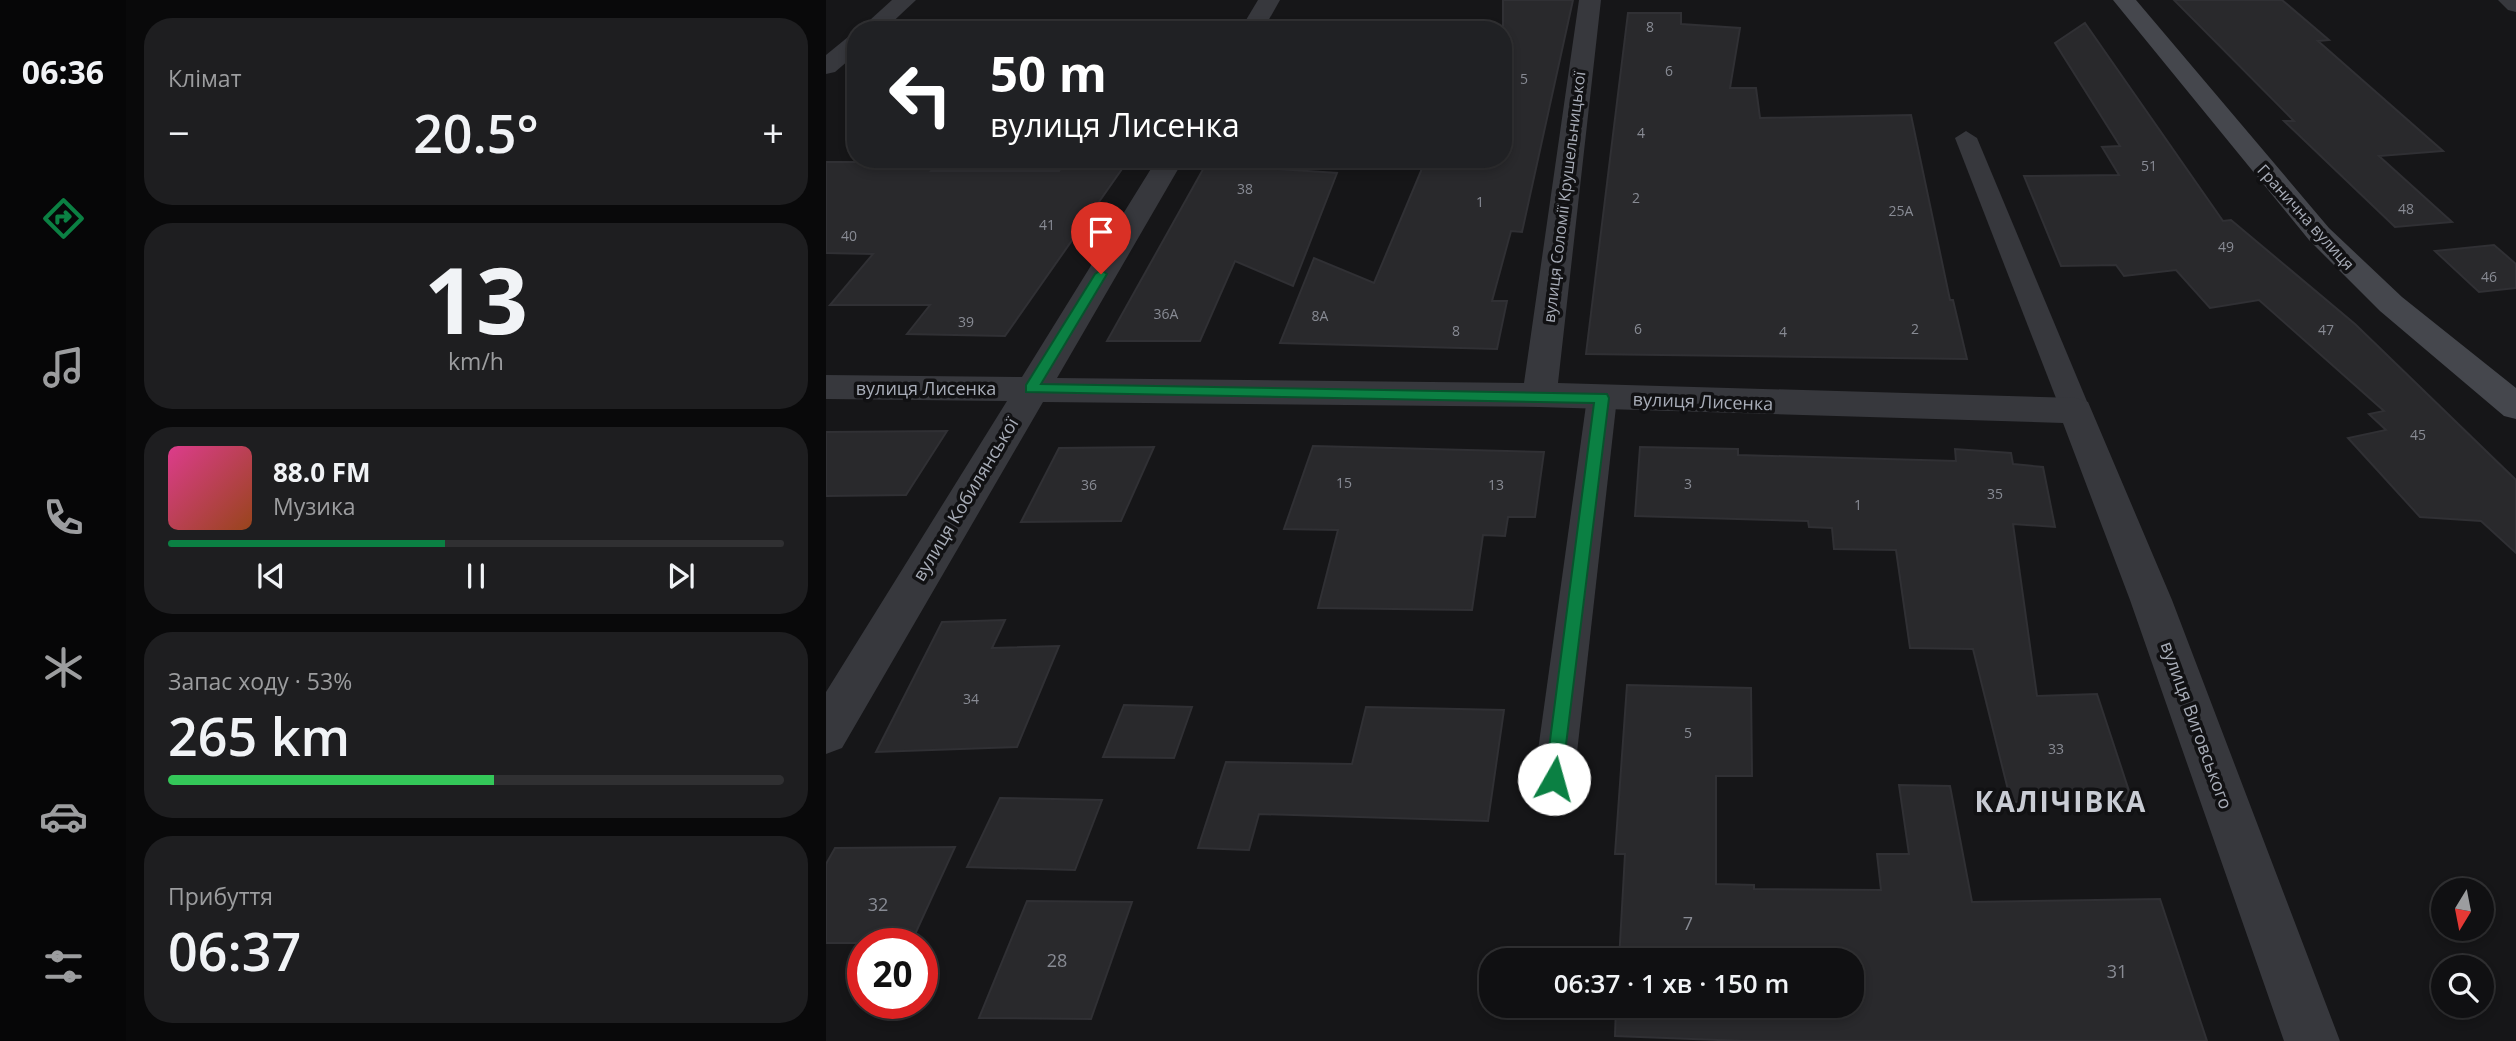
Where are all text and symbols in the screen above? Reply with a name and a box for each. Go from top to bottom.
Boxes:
house number: 8 [1646,17,1654,36]
text: 50 m [990,40,1107,106]
icon: left [875,49,966,140]
text: 06:36 [22,50,104,93]
house number: 6 [1665,61,1673,80]
text: Клімат [168,62,241,94]
house number: 5 [1520,69,1528,88]
street label: вулиця Соломії Крушельницької [1538,69,1590,324]
text: 20.5° [413,97,539,168]
text: вулиця Лисенка [990,103,1240,146]
text: − [168,106,190,158]
text: + [762,106,784,158]
house number: 4 [1637,123,1645,142]
house number: 51 [2141,156,2157,175]
street label: Гранична вулиця [2252,159,2360,275]
house number: 38 [1237,179,1253,198]
house number: 2 [1632,188,1640,207]
house number: 1 [1476,192,1484,211]
icon: directions [39,194,88,243]
house number: 48 [2398,199,2414,218]
house number: 25А [1889,201,1914,220]
pin [1071,202,1131,274]
icon: arrive [1082,213,1120,251]
house number: 41 [1039,215,1055,234]
house number: 40 [841,226,857,245]
text: 13 [424,237,528,361]
house number: 49 [2218,237,2234,256]
house number: 46 [2481,267,2497,286]
house number: 36А [1154,304,1179,323]
house number: 8А [1312,306,1329,325]
house number: 39 [958,312,974,331]
house number: 6 [1634,319,1642,338]
house number: 2 [1911,319,1919,338]
house number: 47 [2318,320,2334,339]
house number: 8 [1452,321,1460,340]
house number: 4 [1779,322,1787,341]
icon: music [39,343,88,392]
text: km/h [448,345,504,377]
street label: вулиця Лисенка [856,376,996,400]
street label: вулиця Лисенка [1632,387,1774,415]
street label: вулиця Кобилянської [907,412,1024,585]
house number: 45 [2410,425,2426,444]
text: 88.0 FM [273,454,371,490]
house number: 15 [1336,473,1352,492]
house number: 3 [1684,474,1692,493]
house number: 36 [1081,475,1097,494]
house number: 13 [1488,475,1504,494]
house number: 35 [1987,484,2003,503]
text: Музика [273,490,356,522]
icon: phone [39,493,88,542]
house number: 1 [1854,495,1862,514]
icon: previous [252,557,290,595]
icon: pause [457,557,495,595]
icon: next [662,557,700,595]
street label: вулиця Виговського [2155,638,2239,812]
icon: climate [39,643,88,692]
text: Запас ходу · 53% [168,665,352,697]
house number: 34 [963,689,979,708]
text: 265 km [168,700,350,771]
house number: 5 [1684,723,1692,742]
house number: 33 [2048,739,2064,758]
position arrow [1517,742,1591,816]
district label: КАЛІЧІВКА [1975,782,2147,820]
icon: car [39,792,88,841]
north arrow [2431,878,2494,942]
map controls [2431,878,2494,1018]
text: Прибуття [168,880,273,912]
house number: 32 [868,892,888,916]
house number: 7 [1683,911,1693,935]
text: 06:37 [168,915,301,986]
speed limit sign: 20 [847,928,938,1019]
icon: filters [39,942,88,991]
house number: 28 [1047,948,1067,972]
button: search [2431,955,2494,1018]
house number: 31 [2107,959,2127,983]
text: 06:37 · 1 хв · 150 m [1554,965,1789,1001]

